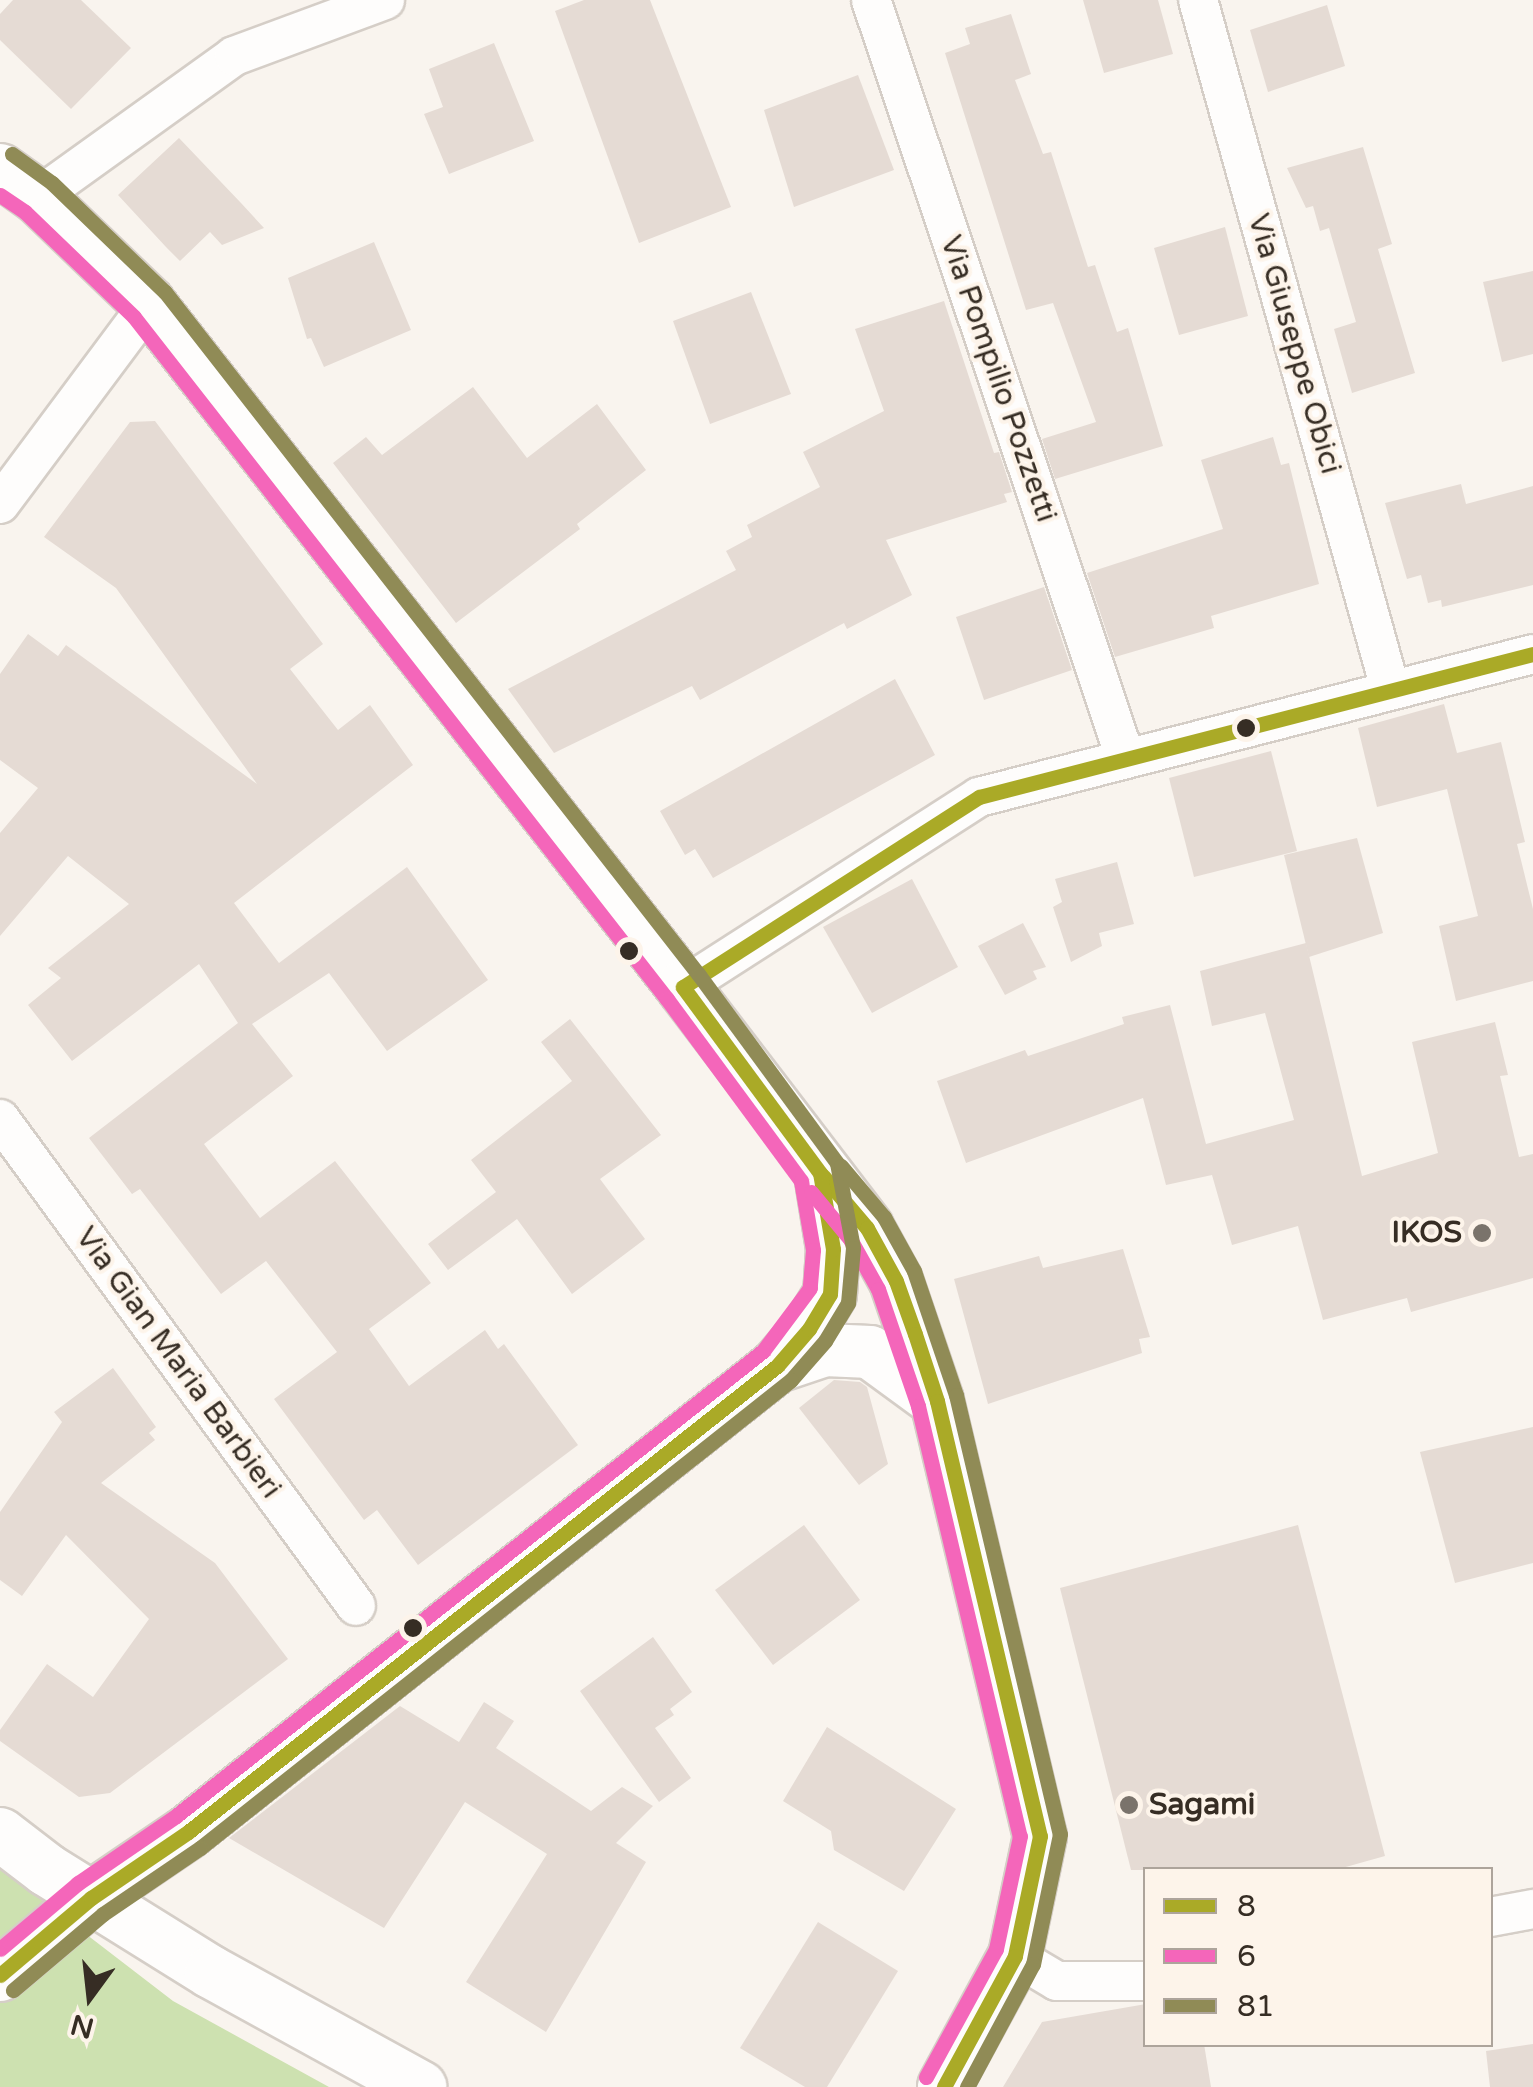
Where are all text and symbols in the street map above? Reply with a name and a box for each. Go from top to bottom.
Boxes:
street label: Via Giuseppe Obici [1240,210,1348,478]
street label: Via Pompilio Pozzetti [932,231,1064,527]
unlabelled marker [1236,718,1256,738]
unlabelled marker [619,941,639,961]
place label: IKOS [1391,1215,1462,1251]
street label: Via Gian Maria Barbieri [67,1220,289,1506]
marker: IKOS [1471,1222,1493,1244]
unlabelled marker [403,1618,423,1638]
place label: Sagami [1149,1787,1255,1823]
marker: Sagami [1118,1794,1140,1816]
legend [1143,1867,1493,2047]
text: 8 [1237,1888,1256,1925]
text: 6 [1237,1938,1256,1975]
north arrow [40,1947,140,2047]
text: 81 [1237,1988,1275,2025]
text: N [67,2007,98,2045]

